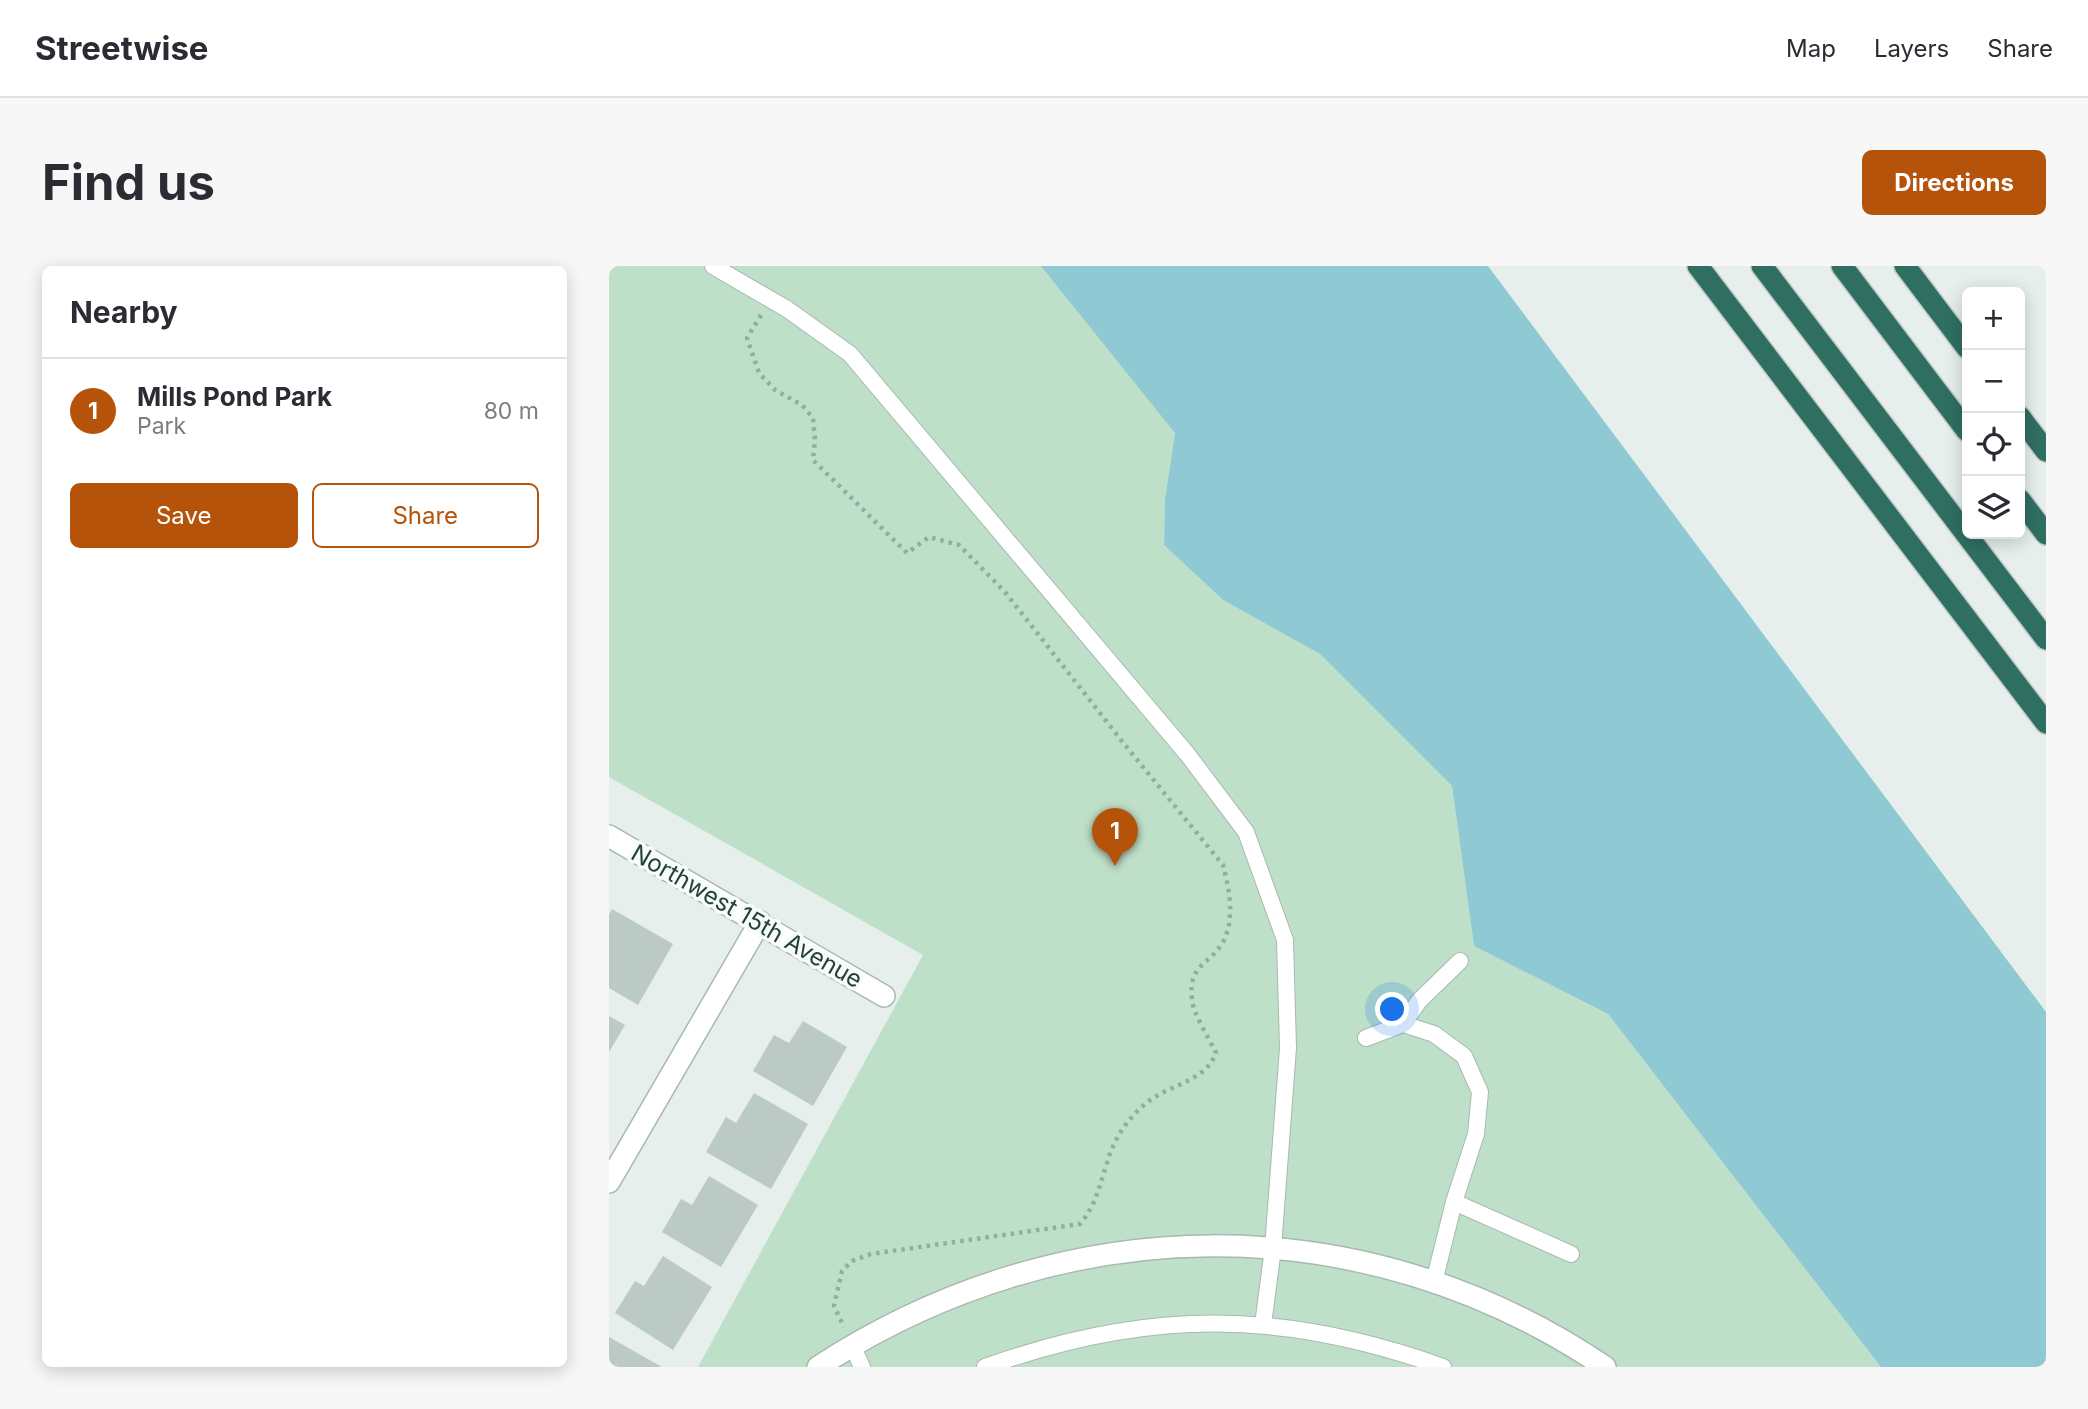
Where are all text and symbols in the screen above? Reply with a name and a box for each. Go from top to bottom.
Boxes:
text: Streetwise [35,28,209,68]
text: Map [1786,34,1836,63]
text: Layers [1874,34,1949,63]
text: Share [1987,34,2053,63]
button: Directions [1862,150,2046,215]
text: Find us [42,153,215,212]
map controls [1962,287,2025,539]
button: + [1962,287,2025,350]
text: Nearby [70,294,178,330]
button: − [1962,350,2025,413]
text: Mills Pond Park [137,381,332,412]
text: 1 [88,397,98,425]
text: 80 m [484,397,539,425]
text: Park [137,412,186,440]
button: locate [1962,413,2025,476]
button: layers [1962,476,2025,539]
button: Save [70,483,298,548]
button: Share [312,483,539,548]
pin: 1 [1092,808,1138,866]
street label: Northwest 15th Avenue [626,838,868,994]
your location [1375,992,1409,1026]

